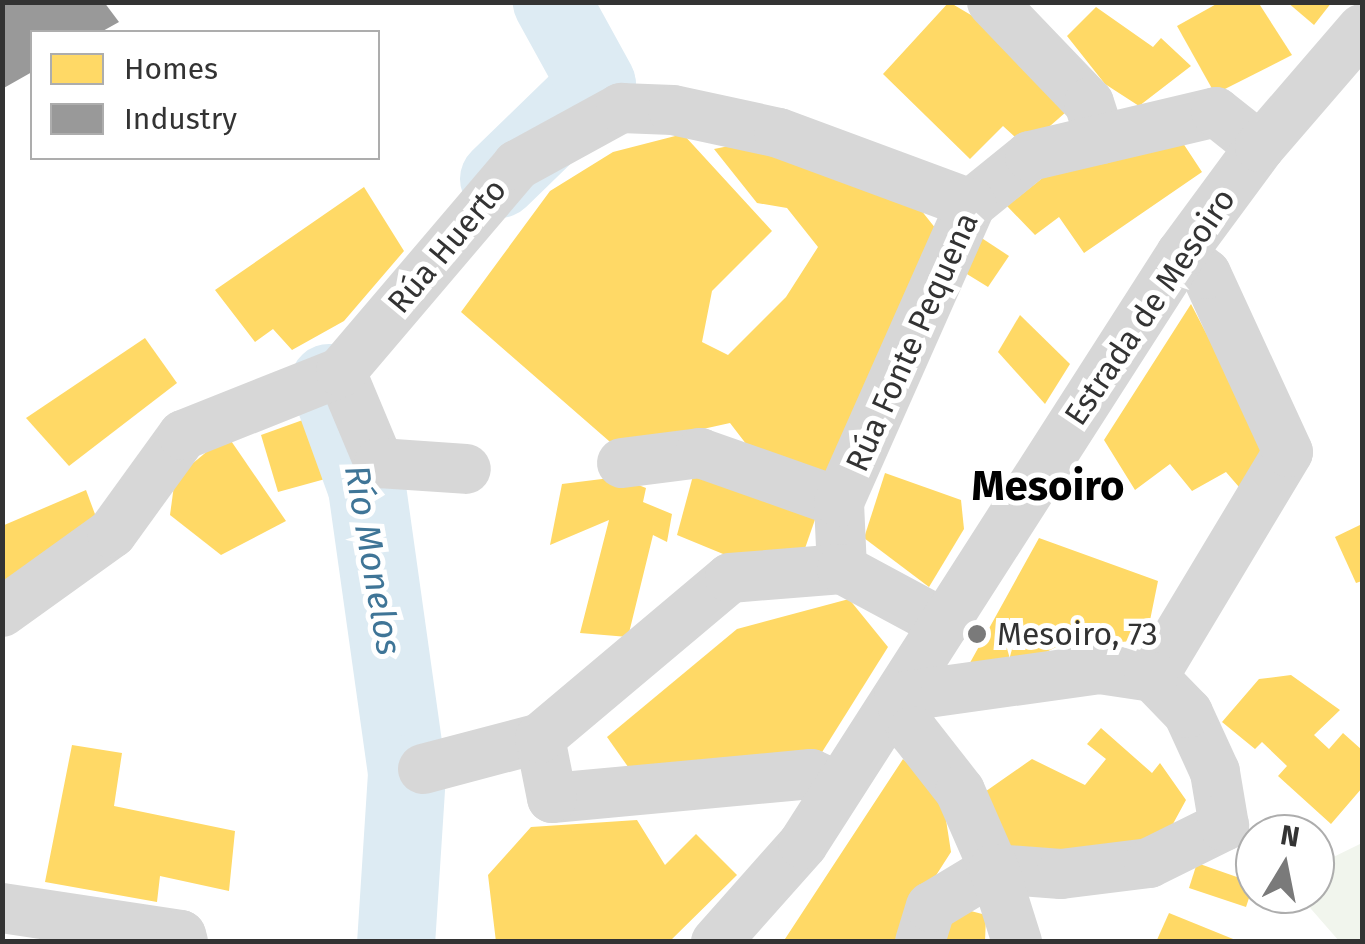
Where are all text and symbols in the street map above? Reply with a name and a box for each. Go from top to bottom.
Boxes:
legend [30,30,380,160]
text: Homes [124,51,218,87]
text: Industry [124,101,237,137]
street label: Rúa Huerto [380,171,514,321]
street label: Estrada de Mesoiro [1057,181,1243,433]
street label: Rúa Fonte Pequena [838,207,986,477]
district label: Mesoiro [972,461,1124,511]
water label: Río Monelos [336,462,410,658]
place label: Mesoiro, 73 [997,615,1158,653]
marker: Mesoiro, 73 [966,623,988,645]
north arrow [1235,814,1335,914]
text: N [1278,818,1302,854]

